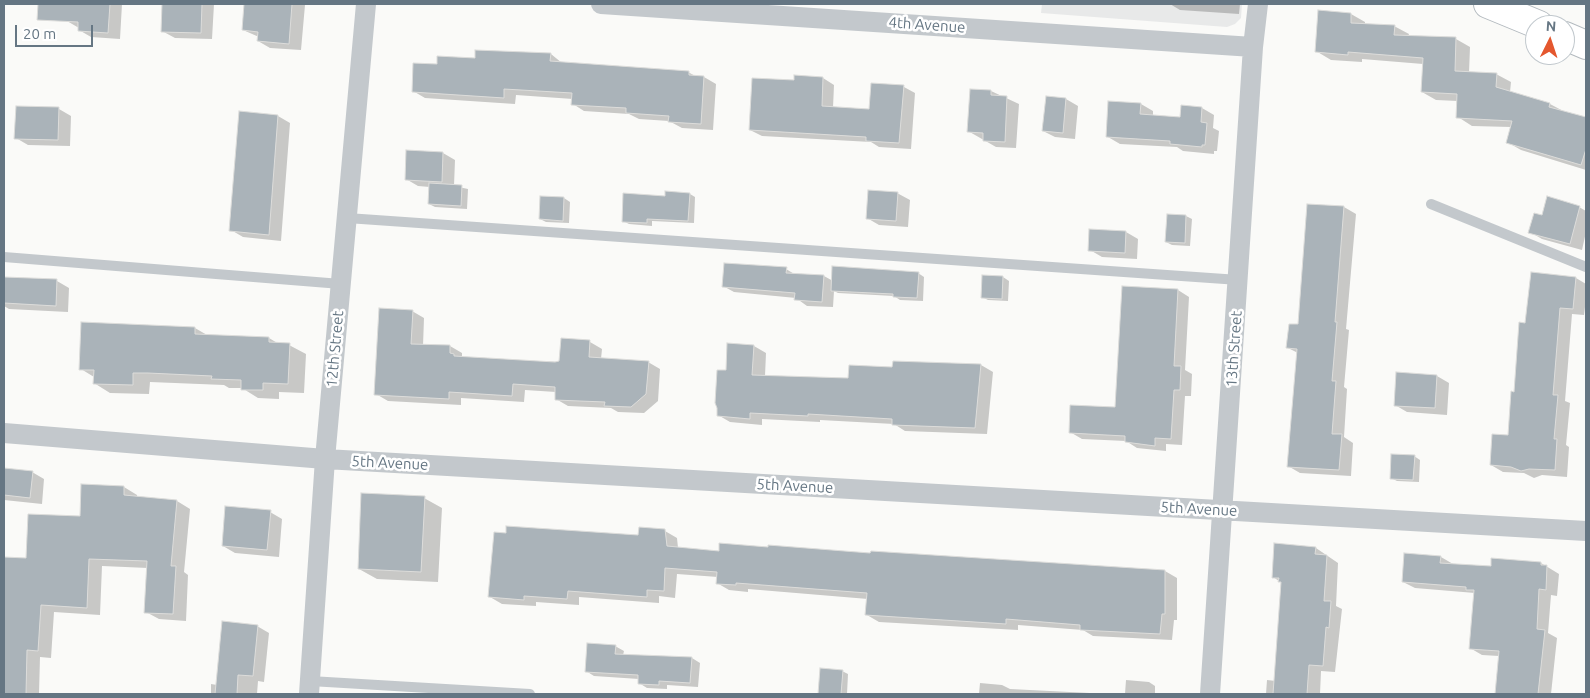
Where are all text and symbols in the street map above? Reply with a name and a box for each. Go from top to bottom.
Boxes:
street label: 4th Avenue [888,13,966,37]
scale bar [18,15,95,47]
north arrow [1525,15,1575,65]
text: N [1545,18,1557,34]
text: 20 m [23,25,56,42]
street label: 12th Street [323,310,347,388]
street label: 13th Street [1222,310,1246,388]
street label: 5th Avenue [351,452,429,474]
street label: 5th Avenue [756,475,834,497]
street label: 5th Avenue [1160,498,1238,520]

